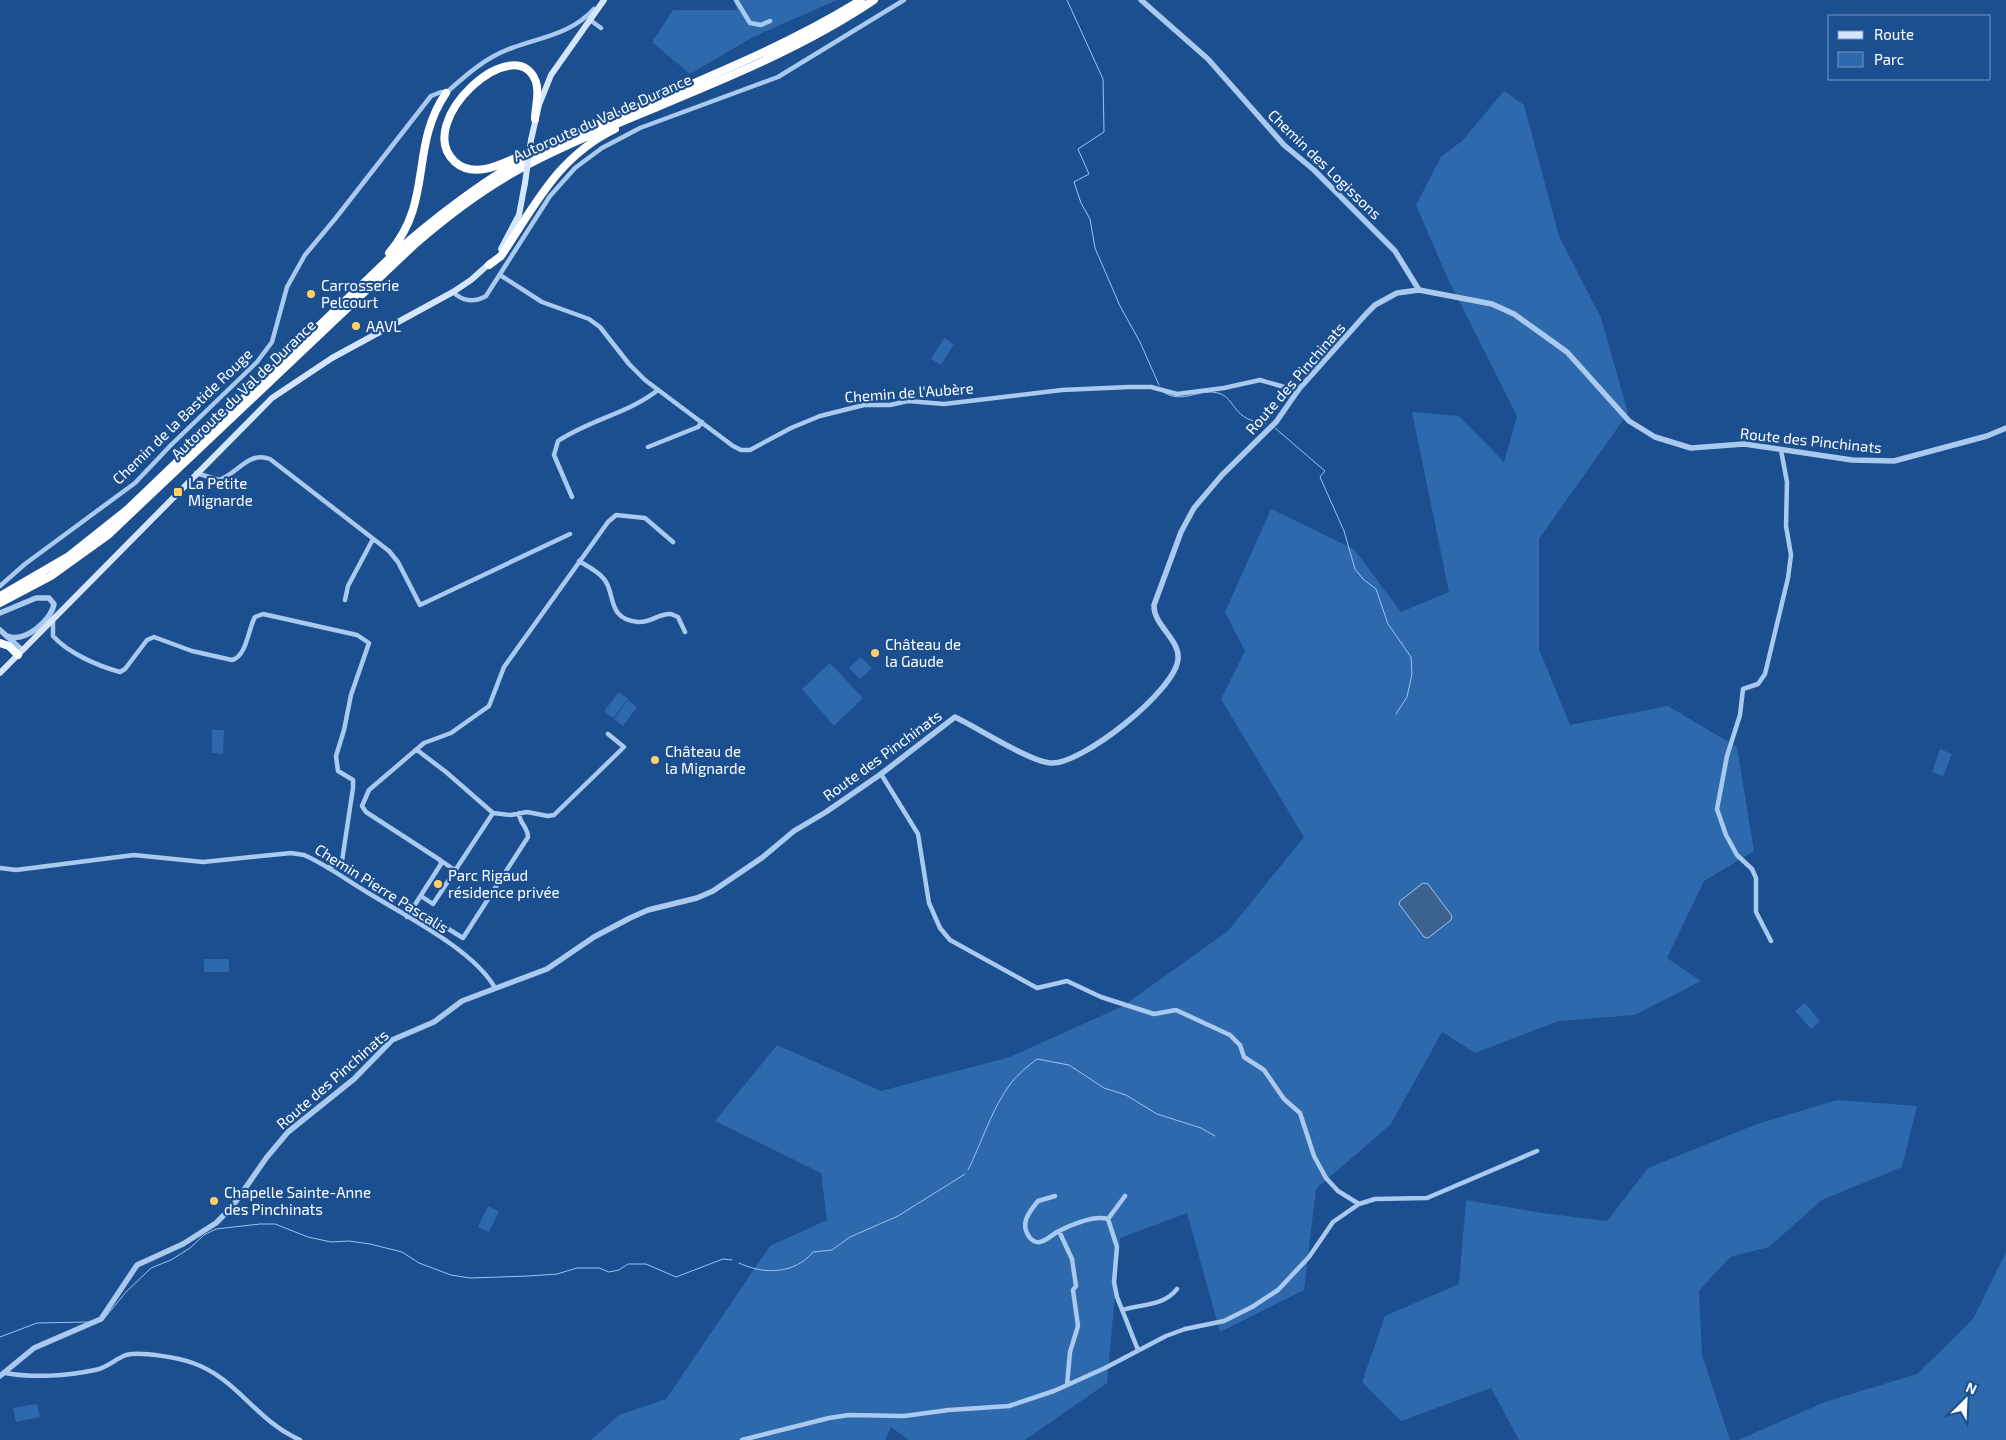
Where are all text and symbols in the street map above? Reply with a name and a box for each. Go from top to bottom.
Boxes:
legend [1828,15,1991,80]
text: Route [1874,25,1914,43]
text: Parc [1874,50,1904,68]
street label: Autoroute du Val de Durance [510,69,694,165]
street label: Chemin des Logissons [1265,105,1385,223]
place label: Carrosserie Pelcourt [321,276,399,311]
marker: Carrosserie Pelcourt [305,288,317,300]
street label: Autoroute du Val de Durance [167,315,319,463]
place label: AAVL [366,317,401,335]
street label: Route des Pinchinats [1242,318,1348,438]
marker: AAVL [350,320,362,332]
street label: Chemin de la Bastide Rouge [108,344,256,488]
street label: Chemin de l'Aubère [844,379,974,405]
street label: Route des Pinchinats [1739,424,1883,456]
place label: La Petite Mignarde [188,474,253,509]
marker: La Petite Mignarde [172,486,184,498]
place label: Château de la Gaude [885,635,961,670]
marker: Château de la Gaude [869,647,881,659]
street label: Route des Pinchinats [819,706,945,804]
place label: Château de la Mignarde [665,742,746,777]
marker: Château de la Mignarde [649,754,661,766]
street label: Chemin Pierre Pascalis [312,840,452,936]
place label: Parc Rigaud résidence privée [448,866,560,901]
marker: Parc Rigaud résidence privée [432,878,444,890]
street label: Route des Pinchinats [272,1026,392,1132]
place label: Chapelle Sainte-Anne des Pinchinats [224,1183,371,1218]
marker: Chapelle Sainte-Anne des Pinchinats [208,1195,220,1207]
north arrow [1941,1375,1991,1425]
text: N [1963,1378,1980,1397]

